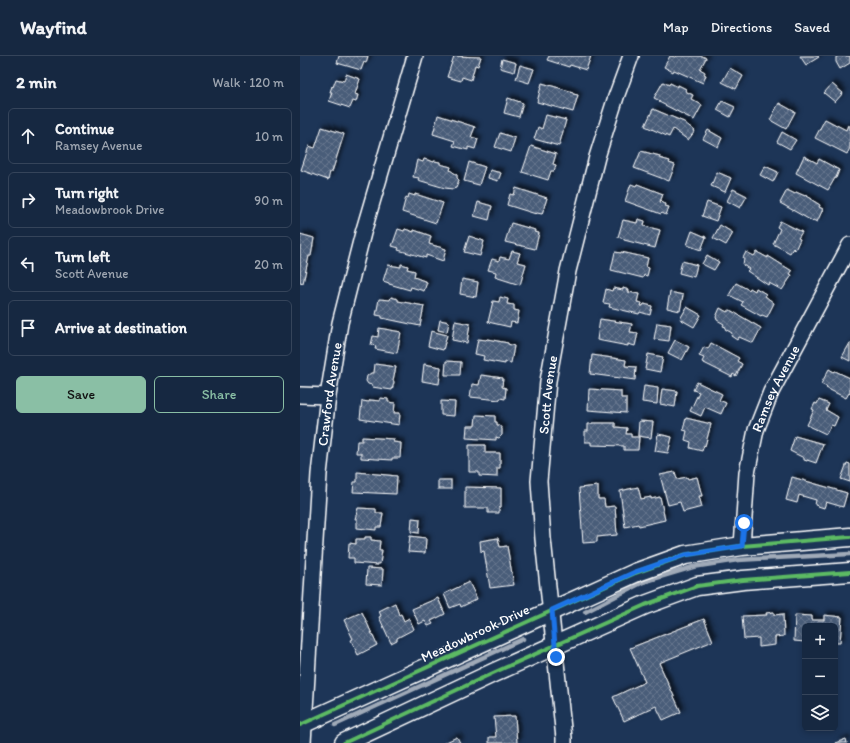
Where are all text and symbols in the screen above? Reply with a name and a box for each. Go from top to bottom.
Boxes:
text: Wayfind [20,16,87,39]
text: Map [663,19,689,36]
text: Directions [711,19,772,36]
text: Saved [794,19,830,36]
text: 2 min [16,72,56,92]
text: Walk · 120 m [213,75,284,90]
text: Continue [55,120,114,138]
icon: ahead [17,125,39,147]
text: 10 m [255,129,283,144]
text: Ramsey Avenue [55,138,142,153]
text: Turn right [55,184,119,202]
icon: right [17,189,39,211]
text: 90 m [254,193,283,208]
text: Meadowbrook Drive [55,202,165,217]
text: Turn left [55,248,110,266]
icon: left [17,253,39,275]
text: 20 m [254,257,283,272]
text: Scott Avenue [55,266,129,281]
icon: arrive [17,317,39,339]
text: Arrive at destination [55,319,187,337]
street label: Crawford Avenue [314,341,346,447]
street label: Ramsey Avenue [748,342,804,434]
street label: Scott Avenue [535,354,562,435]
button: Save [16,376,146,413]
button: Share [154,376,284,413]
route start [735,514,753,532]
street label: Meadowbrook Drive [418,601,533,666]
map controls [802,623,838,731]
button: + [802,623,838,659]
route end [547,648,565,666]
button: − [802,659,838,695]
button: layers [802,695,838,731]

